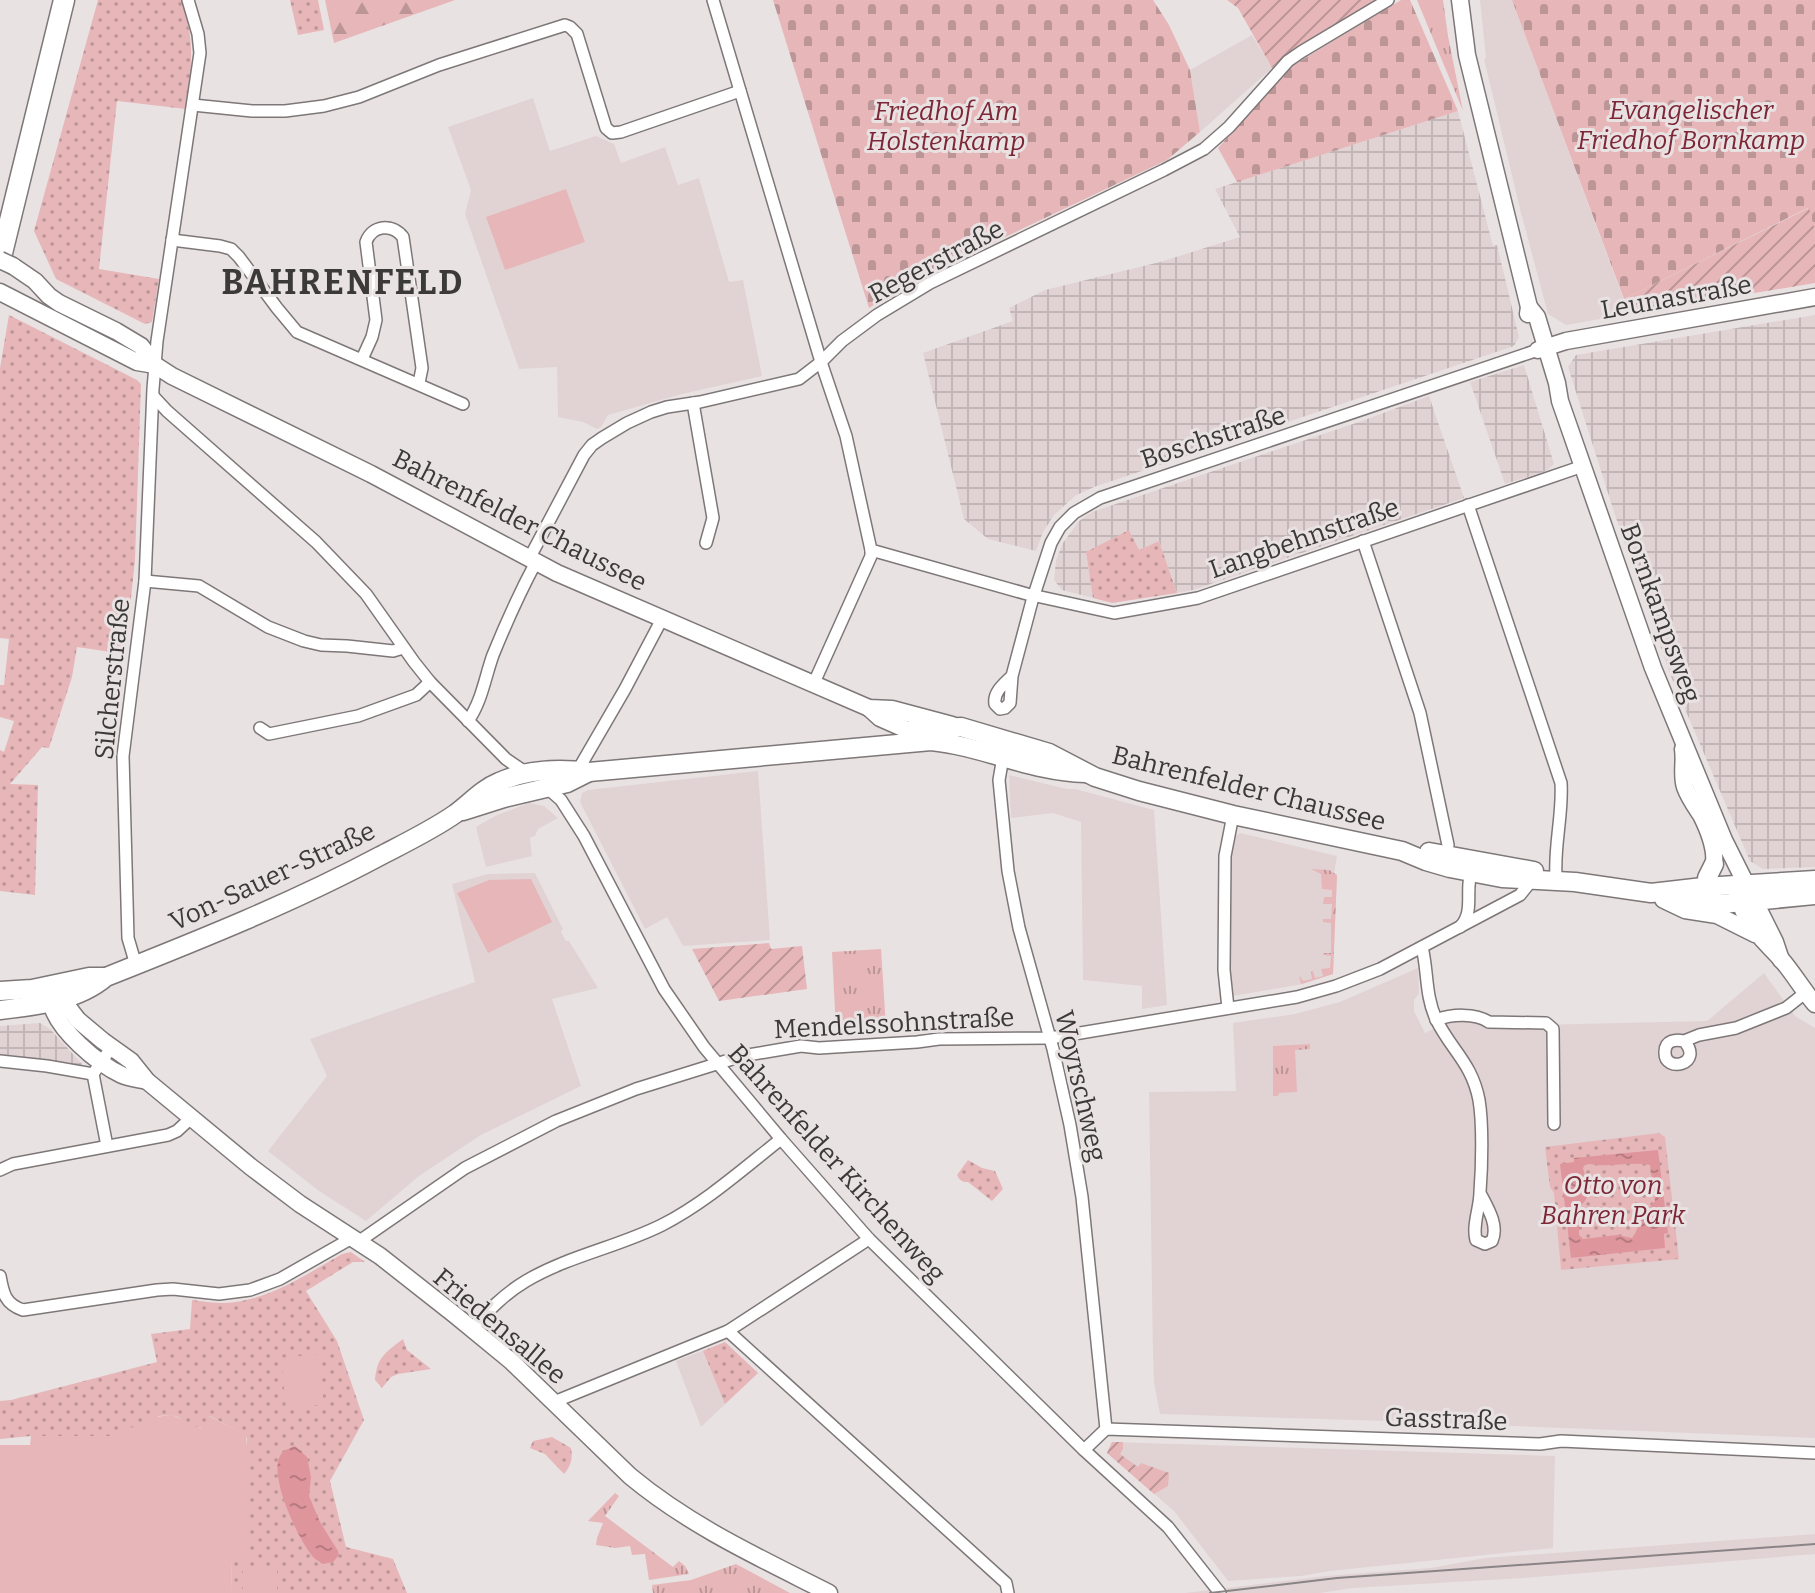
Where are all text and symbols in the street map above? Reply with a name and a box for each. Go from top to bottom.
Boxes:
park label: Evangelischer Friedhof Bornkamp [1577,95,1805,156]
park label: Friedhof Am Holstenkamp [867,96,1025,157]
street label: Regerstraße [864,213,1009,310]
district label: BAHRENFELD [221,262,465,303]
street label: Leunastraße [1598,269,1754,326]
street label: Boschstraße [1137,399,1290,475]
street label: Bahrenfelder Chaussee [388,443,652,598]
street label: Langbehnstraße [1205,492,1403,585]
street label: Bornkampsweg [1614,519,1707,707]
street label: Silcherstraße [89,597,136,761]
street label: Bahrenfelder Chaussee [1109,739,1389,837]
street label: Von-Sauer-Straße [165,815,380,938]
street label: Mendelssohnstraße [773,1002,1015,1045]
street label: Woyrschweg [1048,1008,1113,1165]
street label: Bahrenfelder Kirchenweg [721,1038,952,1289]
park label: Otto von Bahren Park [1541,1170,1686,1231]
street label: Friedensallee [427,1262,572,1391]
street label: Gasstraße [1384,1402,1508,1437]

